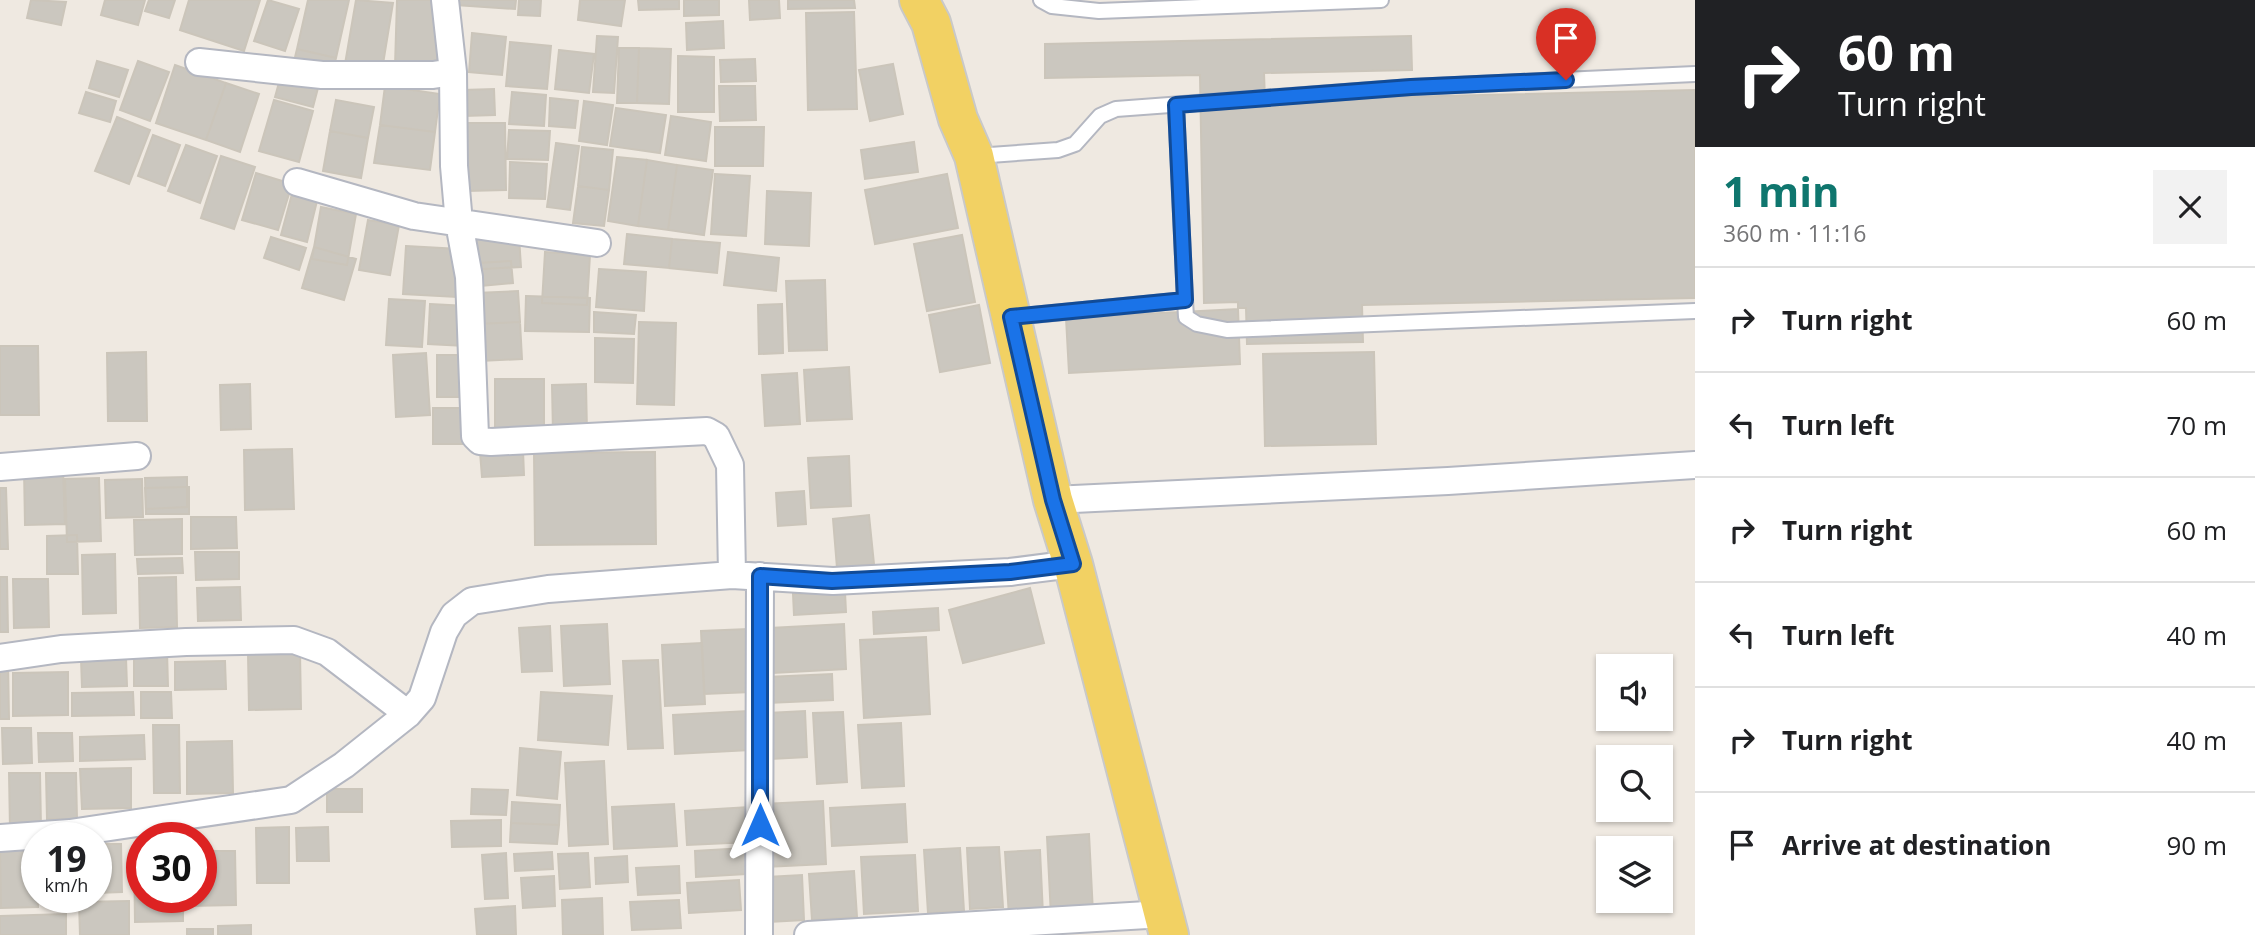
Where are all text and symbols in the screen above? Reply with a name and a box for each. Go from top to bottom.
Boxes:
pin [1536,8,1596,80]
icon: arrive [1547,19,1585,57]
text: 60 m [1838,19,1955,85]
icon: right [1723,28,1814,119]
text: Turn right [1838,82,1986,125]
text: 1 min [1723,162,1840,219]
button: close [2153,170,2227,244]
text: 360 m · 11:16 [1723,217,1866,249]
icon: right [1723,301,1761,339]
text: Turn right [1782,302,1913,338]
text: 60 m [2166,302,2227,338]
icon: left [1723,406,1761,444]
text: Turn left [1782,407,1894,443]
text: 70 m [2166,407,2227,443]
icon: right [1723,511,1761,549]
text: Turn right [1782,512,1913,548]
text: 60 m [2166,512,2227,548]
icon: left [1723,616,1761,654]
text: Turn left [1782,617,1894,653]
text: 40 m [2166,617,2227,653]
map controls [1596,654,1673,913]
button: sound [1596,654,1673,731]
icon: right [1723,721,1761,759]
text: Turn right [1782,722,1913,758]
text: 40 m [2166,722,2227,758]
button: search [1596,745,1673,822]
position arrow [723,788,797,862]
speed limit sign: 30 [126,822,217,913]
icon: arrive [1723,826,1761,864]
text: Arrive at destination [1782,827,2051,863]
text: 90 m [2166,827,2227,863]
text: 19 [46,835,87,882]
button: layers [1596,836,1673,913]
text: km/h [45,873,88,897]

